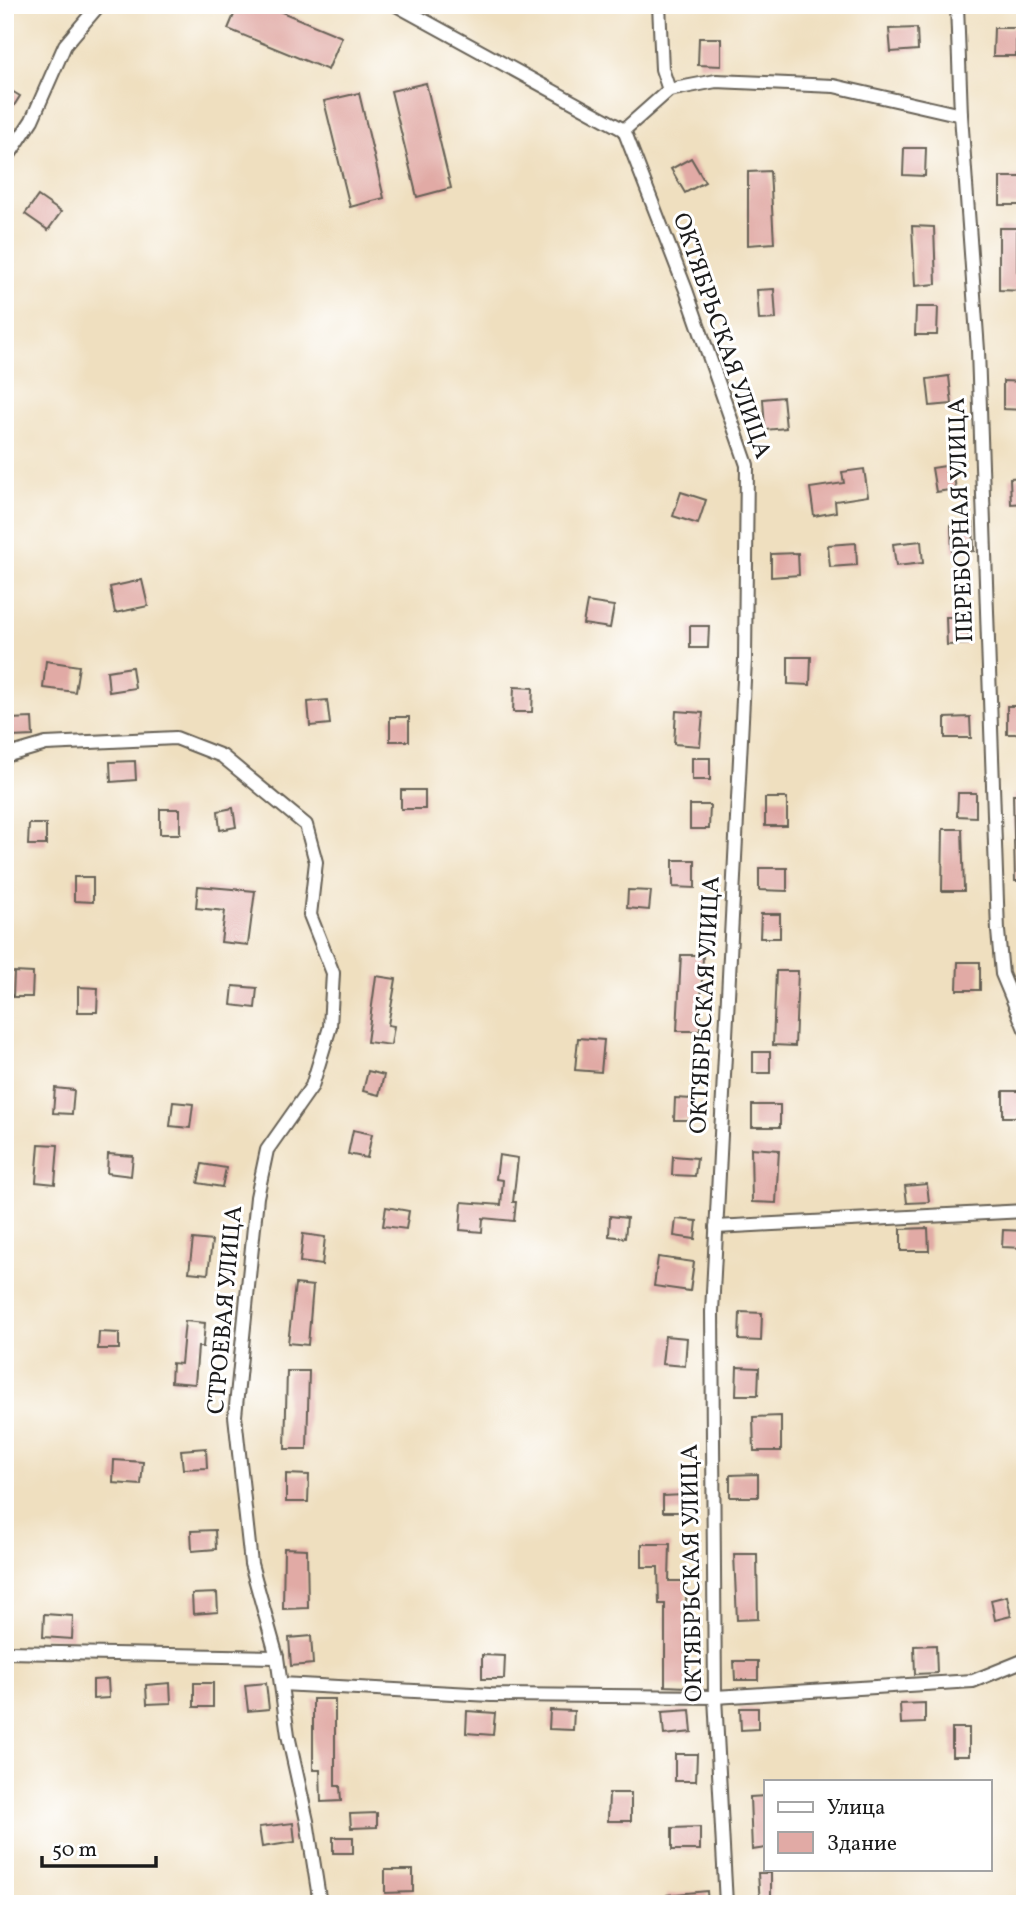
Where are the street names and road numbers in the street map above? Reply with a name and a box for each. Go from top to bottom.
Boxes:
street label: ОКТЯБРЬСКАЯ УЛИЦА [663,208,779,464]
street label: ПЕРЕБОРНАЯ УЛИЦА [941,397,983,643]
street label: ОКТЯБРЬСКАЯ УЛИЦА [682,875,730,1135]
street label: СТРОЕВАЯ УЛИЦА [200,1204,252,1416]
street label: ОКТЯБРЬСКАЯ УЛИЦА [674,1444,712,1702]

